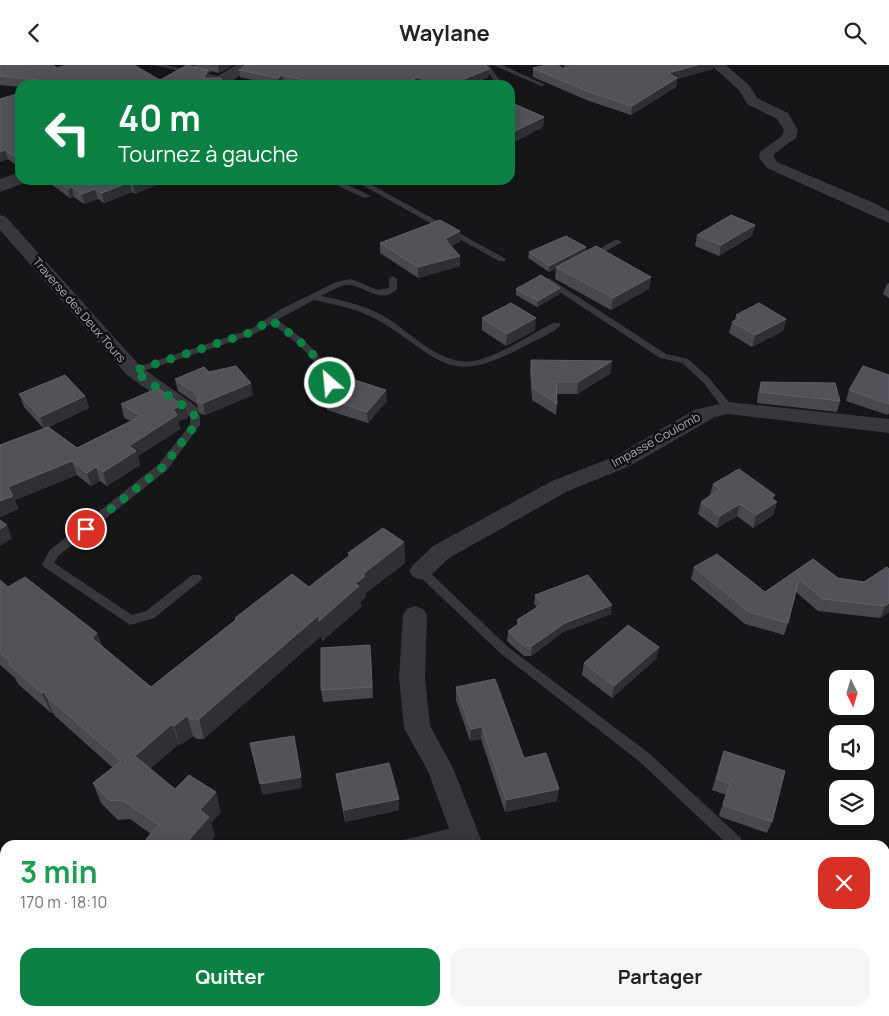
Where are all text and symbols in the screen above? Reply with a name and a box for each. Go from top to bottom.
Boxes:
text: Waylane [399,18,490,48]
icon: back [20,19,48,47]
icon: search [841,19,869,47]
text: 40 m [118,94,201,142]
icon: left [35,100,100,165]
text: Tournez à gauche [118,139,298,169]
street label: Traverse des Deux Tours [29,253,130,366]
position arrow [303,356,355,408]
street label: Impasse Coulomb [608,408,703,471]
pin [65,508,107,550]
icon: arrive [72,515,100,543]
north arrow [829,670,874,715]
map controls [829,670,874,825]
button: sound [829,725,874,770]
button: layers [829,780,874,825]
text: 3 min [20,851,98,892]
button: close [818,857,870,909]
text: 170 m · 18:10 [20,891,107,913]
button: Quitter [20,948,440,1006]
button: Partager [450,948,870,1006]

